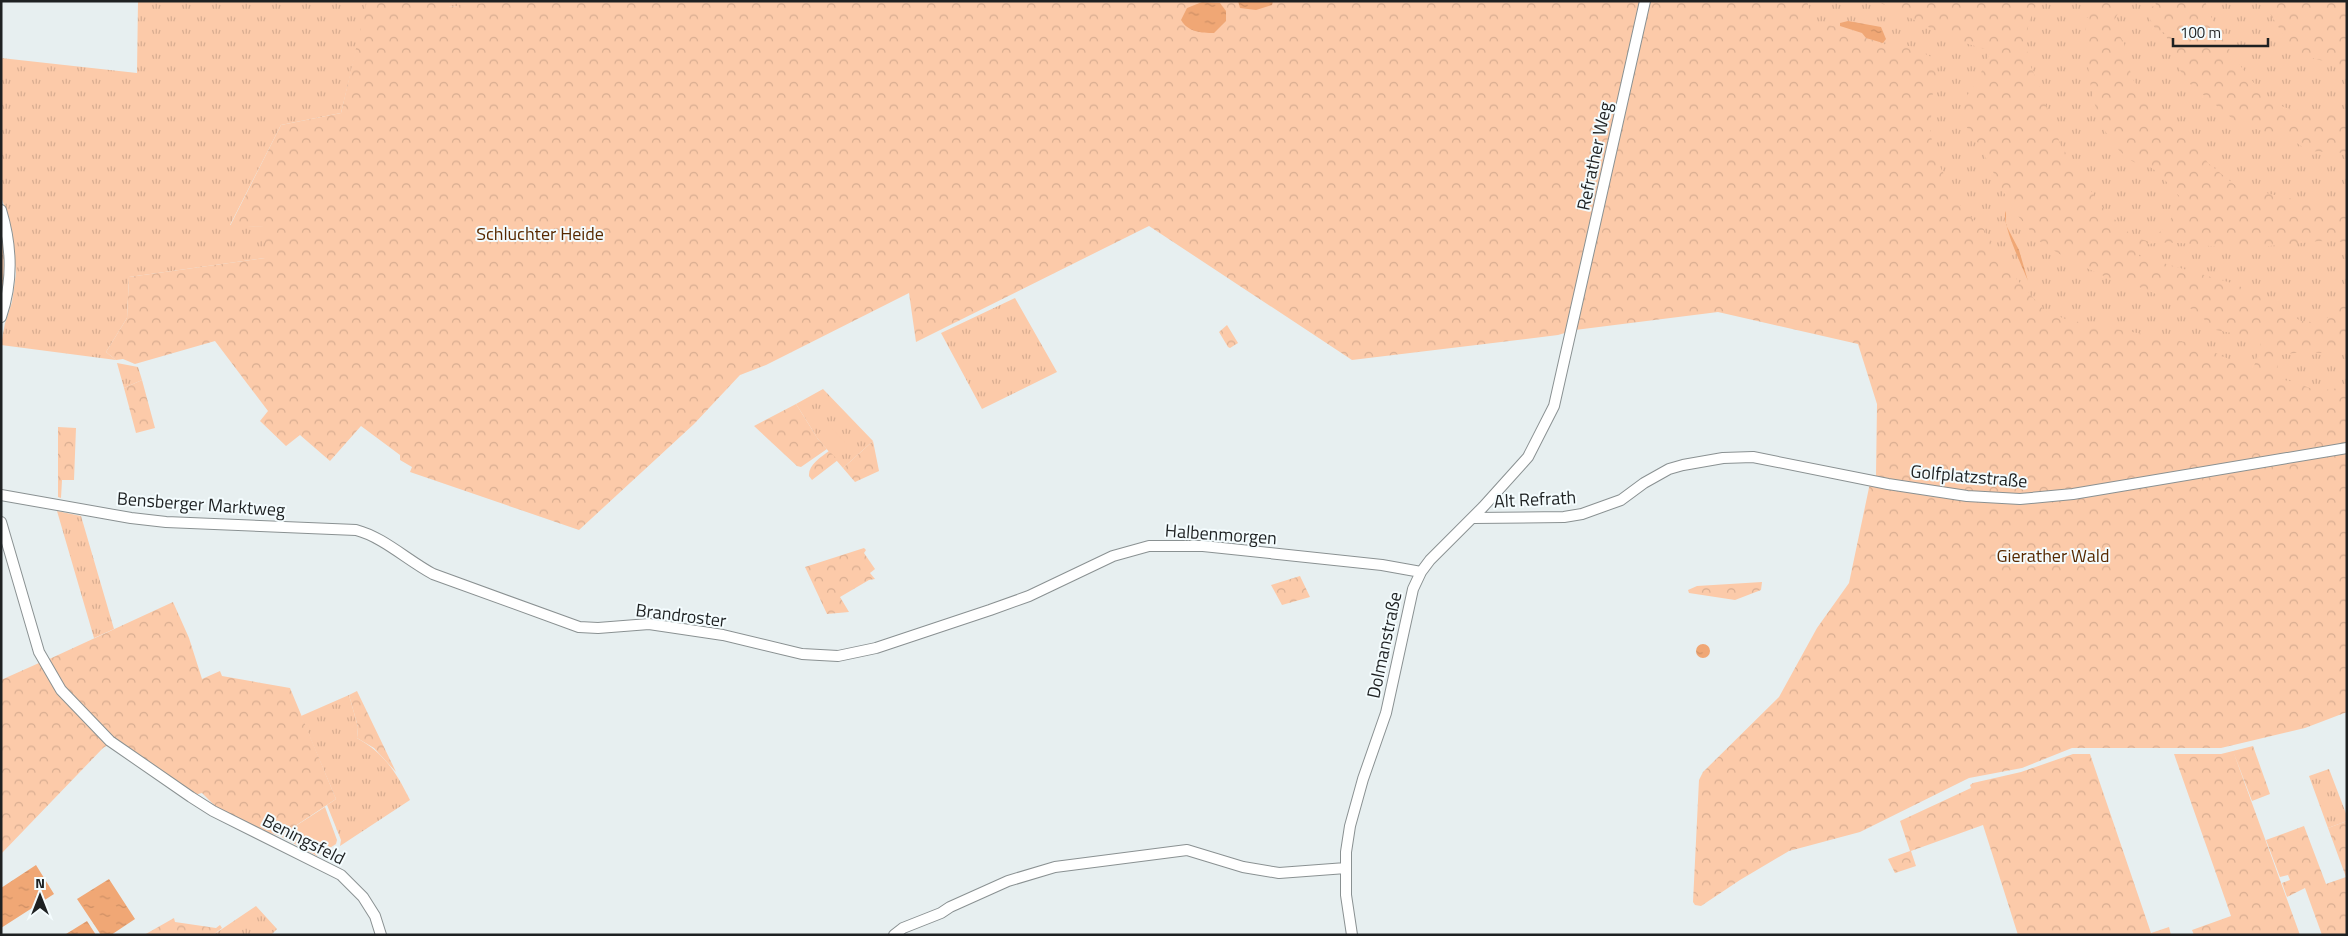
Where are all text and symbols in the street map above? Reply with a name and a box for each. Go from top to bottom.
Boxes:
scale bar [2173,15,2268,47]
text: 100 m [2180,21,2221,44]
street label: Refrather Weg [1569,99,1619,213]
park label: Schluchter Heide [476,220,604,247]
street label: Golfplatzstraße [1909,457,2029,495]
street label: Alt Refrath [1493,483,1577,515]
street label: Bensberger Marktweg [116,485,286,523]
street label: Halbenmorgen [1164,517,1278,551]
park label: Gierather Wald [1996,542,2110,569]
street label: Dolmanstraße [1360,589,1408,701]
street label: Brandroster [634,596,728,634]
street label: Beningsfeld [258,807,350,871]
north arrow [15,871,65,921]
text: N [35,872,45,893]

